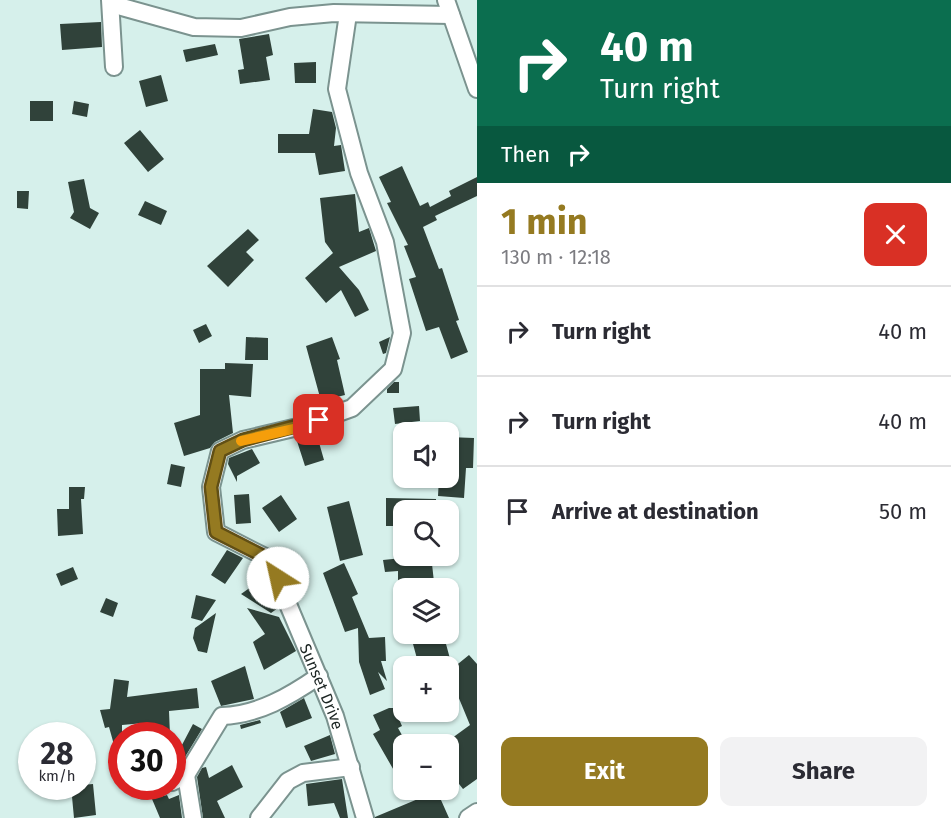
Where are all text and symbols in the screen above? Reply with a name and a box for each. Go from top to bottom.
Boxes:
text: 40 m [600,22,694,72]
icon: right [501,24,579,102]
text: Turn right [600,73,720,105]
icon: right [562,138,595,171]
text: Then [501,141,550,168]
text: 1 min [501,200,588,244]
button: close [864,203,927,266]
text: 130 m · 12:18 [501,245,611,269]
icon: right [501,315,534,348]
text: Turn right [552,318,651,345]
text: 40 m [878,318,927,345]
pin [293,394,344,445]
icon: arrive [302,403,335,436]
icon: right [501,405,534,438]
text: Turn right [552,408,651,435]
text: 40 m [878,408,927,435]
map controls [393,422,459,800]
button: sound [393,422,459,488]
icon: arrive [501,495,534,528]
text: Arrive at destination [552,498,759,525]
text: 50 m [879,498,927,525]
button: search [393,500,459,566]
position arrow [246,546,310,610]
button: layers [393,578,459,644]
street label: Sunset Drive [296,641,348,732]
button: + [393,656,459,722]
speed limit sign: 30 [108,722,186,800]
button: − [393,734,459,800]
text: 28 [41,736,73,772]
button: Exit [501,737,708,806]
button: Share [720,737,927,806]
text: km/h [38,767,76,785]

